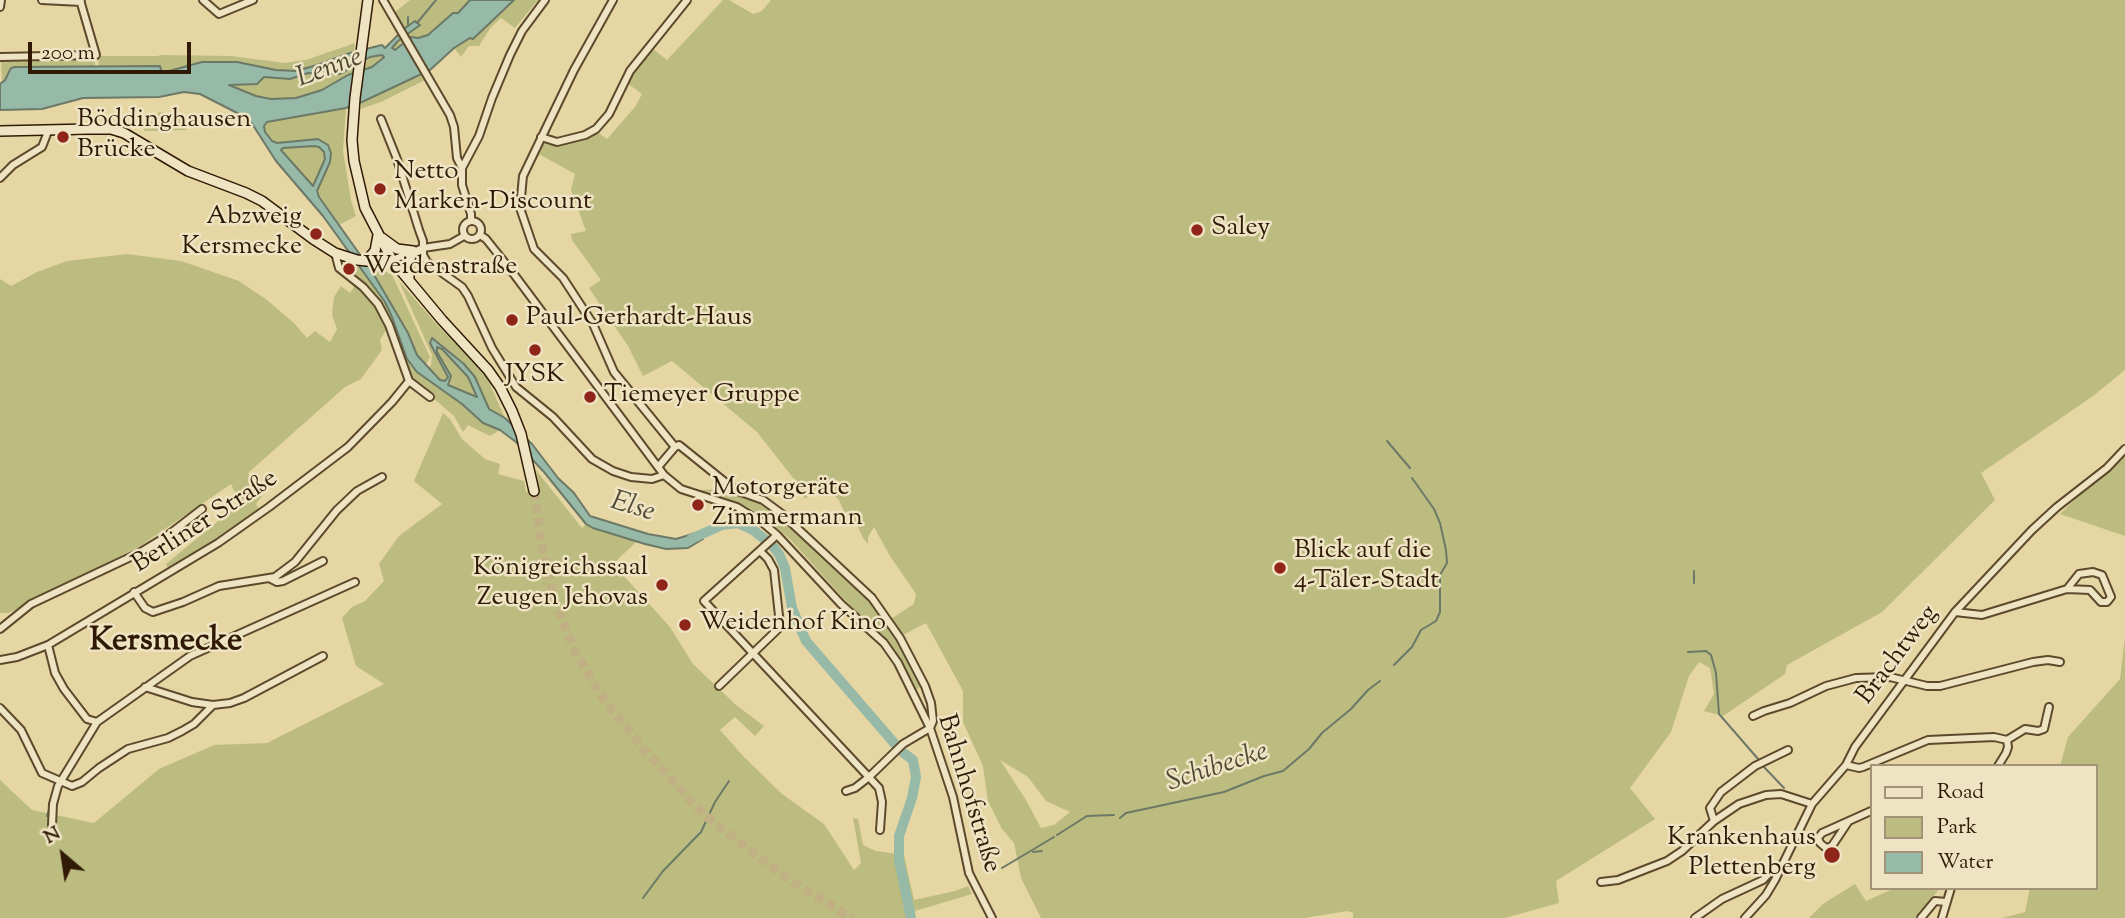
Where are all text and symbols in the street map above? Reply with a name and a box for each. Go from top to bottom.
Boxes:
scale bar [32,28,194,72]
text: 200 m [41,39,95,69]
water label: Lenne [292,43,368,97]
place label: Böddinghausen Brücke [77,106,251,168]
marker: Böddinghausen Brücke [55,129,71,145]
place label: Netto Marken-Discount [394,158,592,220]
marker: Netto Marken-Discount [372,181,388,197]
place label: Abzweig Kersmecke [181,203,302,264]
place label: Saley [1211,214,1270,246]
marker: Saley [1189,222,1205,238]
marker: Abzweig Kersmecke [308,226,324,242]
place label: Weidenstraße [363,253,517,285]
marker: Weidenstraße [341,261,357,277]
place label: Paul-Gerhardt-Haus [526,304,752,336]
marker: Paul-Gerhardt-Haus [504,312,520,328]
marker: JYSK [527,342,543,358]
place label: JYSK [505,361,565,393]
place label: Tiemeyer Gruppe [604,381,800,413]
marker: Tiemeyer Gruppe [582,389,598,405]
street label: Berliner Straße [127,464,285,582]
place label: Motorgeräte Zimmermann [712,474,863,536]
water label: Else [606,486,658,532]
marker: Motorgeräte Zimmermann [690,497,706,513]
place label: Blick auf die 4-Täler-Stadt [1294,537,1439,598]
place label: Königreichssaal Zeugen Jehovas [473,554,648,616]
marker: Blick auf die 4-Täler-Stadt [1272,560,1288,576]
marker: Königreichssaal Zeugen Jehovas [654,577,670,593]
street label: Brachtweg [1851,600,1947,712]
place label: Weidenhof Kino [699,609,886,641]
marker: Weidenhof Kino [677,617,693,633]
district label: Kersmecke [90,623,242,663]
street label: Bahnhofstraße [928,711,1006,877]
water label: Schibecke [1163,737,1273,801]
legend [1870,764,2097,890]
text: Road [1937,778,1984,808]
text: Park [1937,813,1977,843]
north arrow [28,820,98,890]
text: N [39,821,66,852]
place label: Krankenhaus Plettenberg [1667,824,1816,886]
marker: Krankenhaus Plettenberg [1822,845,1842,865]
text: Water [1937,848,1993,878]

